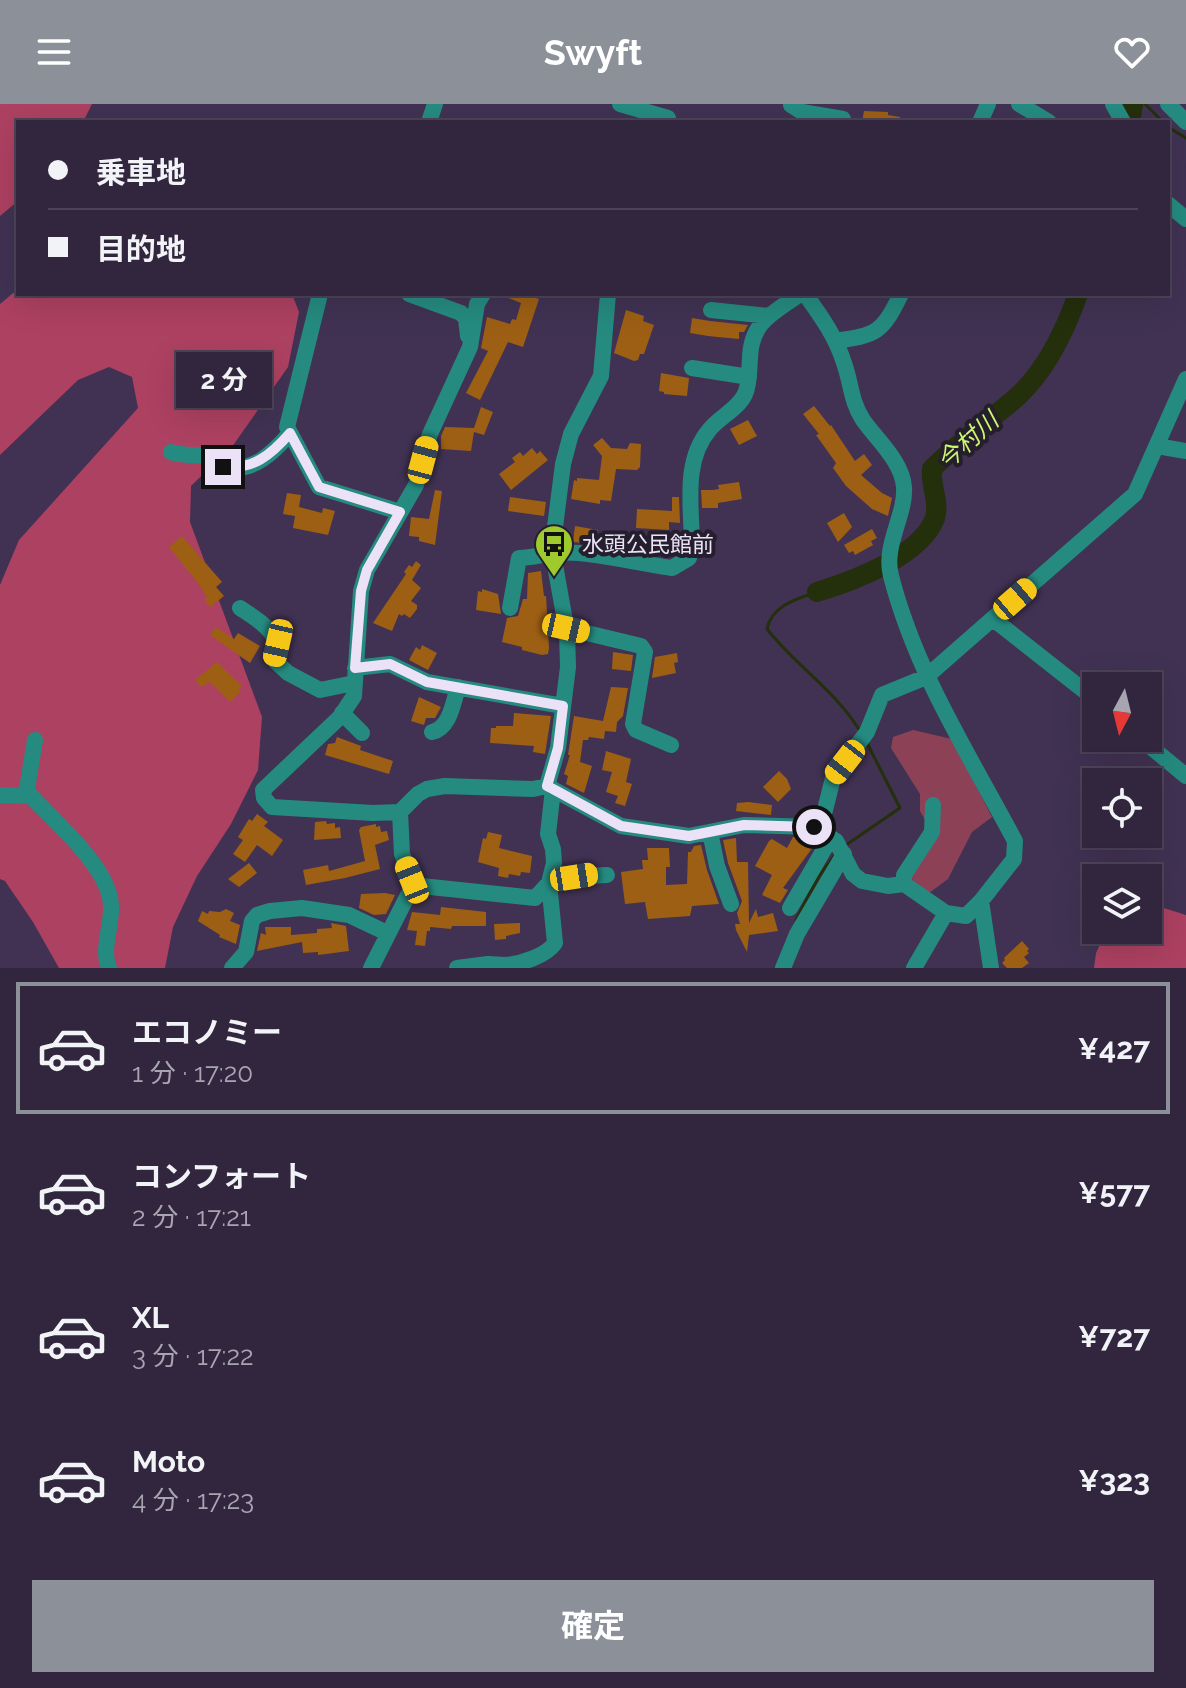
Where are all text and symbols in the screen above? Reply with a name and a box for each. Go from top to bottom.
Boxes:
icon: menu [32,30,76,74]
icon: heart [1110,30,1154,74]
text: Swyft [544,31,642,73]
text: 乗車地 [96,155,186,190]
text: 目的地 [96,232,186,267]
callout: 2 分 [175,351,271,407]
text: 2 分 [201,365,247,395]
water label: 今村川 [931,404,1006,475]
car [405,434,441,486]
route end [205,449,241,485]
bus stop icon: 水頭公民館前 [533,523,575,578]
place label: 水頭公民館前 [582,531,714,557]
car [989,574,1041,624]
car [540,611,592,645]
car [261,617,295,669]
north arrow [1082,672,1162,752]
map controls [1082,672,1162,944]
car [821,736,869,788]
button: locate [1082,768,1162,848]
route start [796,809,832,845]
car [392,853,432,907]
car [548,861,600,893]
button: layers [1082,864,1162,944]
icon: car [36,1012,108,1084]
text: エコノミー [132,1015,282,1050]
text: ¥427 [1078,1031,1150,1066]
text: 1 分 · 17:20 [132,1058,253,1088]
icon: car [36,1156,108,1228]
text: コンフォート [132,1159,311,1194]
text: ¥577 [1078,1175,1150,1210]
text: 2 分 · 17:21 [132,1202,251,1232]
icon: car [36,1300,108,1372]
text: XL [132,1300,169,1335]
text: ¥727 [1078,1319,1150,1354]
text: 3 分 · 17:22 [132,1341,254,1371]
icon: car [36,1444,108,1516]
text: Moto [132,1444,205,1479]
text: ¥323 [1078,1463,1150,1498]
text: 4 分 · 17:23 [132,1485,254,1515]
button: 確定 [32,1580,1154,1672]

